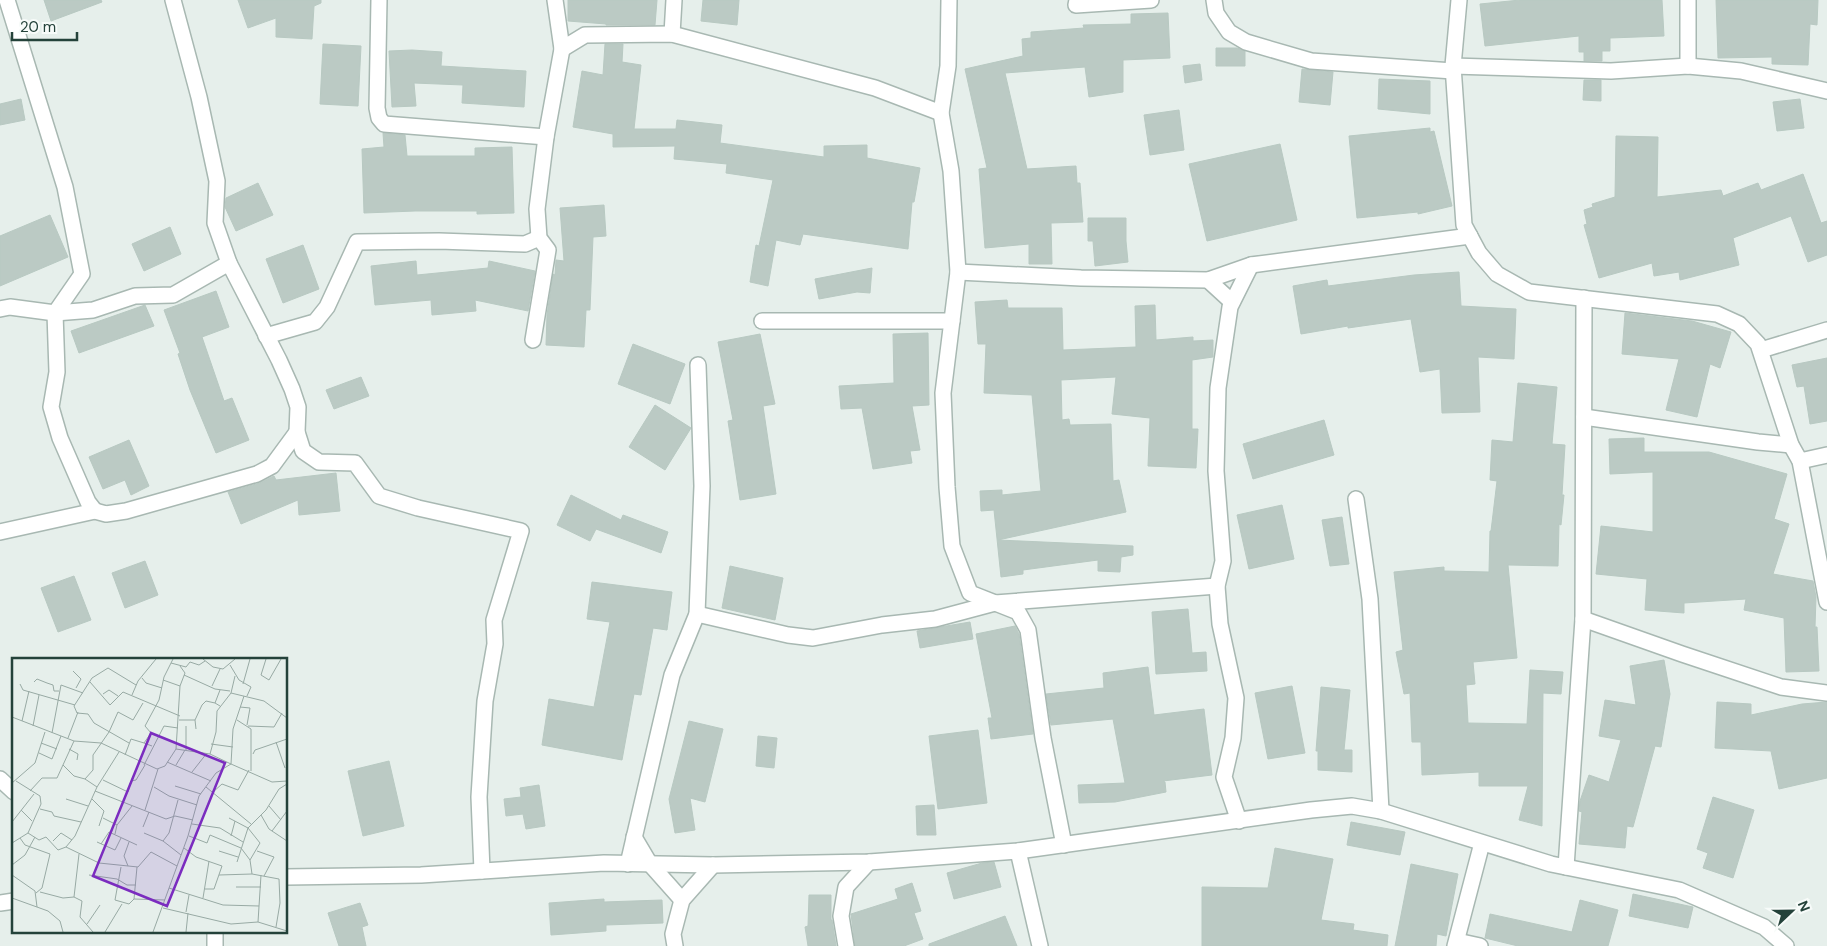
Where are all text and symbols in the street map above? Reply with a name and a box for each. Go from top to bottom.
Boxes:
scale bar [12,10,78,42]
text: 20 m [20,17,56,37]
inset map [12,658,288,934]
north arrow [1767,886,1817,936]
text: N [1794,898,1814,914]

